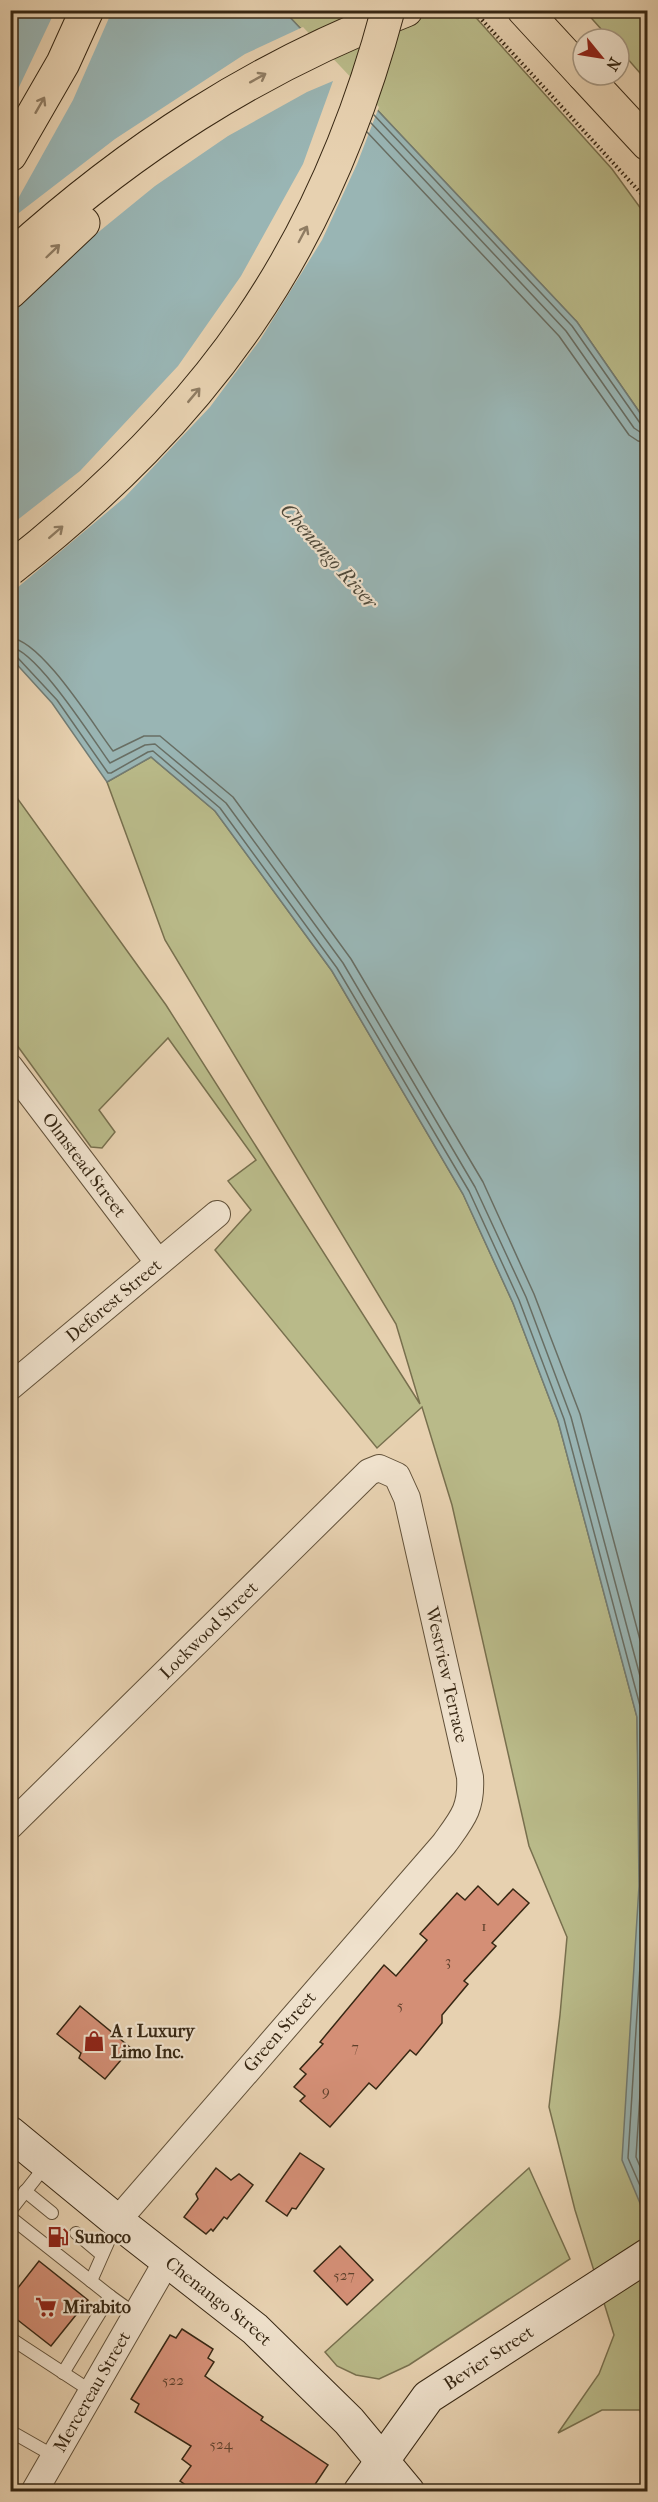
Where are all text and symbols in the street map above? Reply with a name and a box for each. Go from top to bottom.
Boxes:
north arrow [571,27,631,87]
text: N [602,54,625,75]
one-way arrow [249,72,266,84]
one-way arrow [35,97,47,114]
one-way arrow [298,225,309,243]
one-way arrow [45,244,60,258]
one-way arrow [188,387,201,403]
water label: Chenango River [276,499,384,615]
one-way arrow [48,525,63,539]
street label: Olmstead Street [38,1109,131,1222]
street label: Deforest Street [61,1254,166,1346]
street label: Lockwood Street [155,1577,263,1683]
street label: Westview Terrace [421,1604,472,1745]
house number: 1 [481,1917,487,1935]
house number: 3 [445,1952,451,1970]
street label: Green Street [239,1987,321,2077]
house number: 5 [397,1996,403,2014]
place label: A 1 Luxury Limo Inc. [110,2021,196,2063]
shop icon: A 1 Luxury Limo Inc. [82,2029,106,2053]
house number: 7 [351,2038,359,2056]
house number: 9 [322,2082,330,2100]
fuel station icon: Sunoco [46,2225,70,2249]
place label: Sunoco [75,2227,131,2248]
street label: Chenango Street [161,2252,277,2350]
house number: 527 [333,2266,355,2284]
supermarket icon: Mirabito [34,2295,58,2319]
place label: Mirabito [62,2297,131,2318]
street label: Bevier Street [440,2321,538,2395]
street label: Mercereau Street [49,2327,135,2456]
house number: 522 [162,2371,184,2389]
house number: 524 [209,2435,234,2453]

